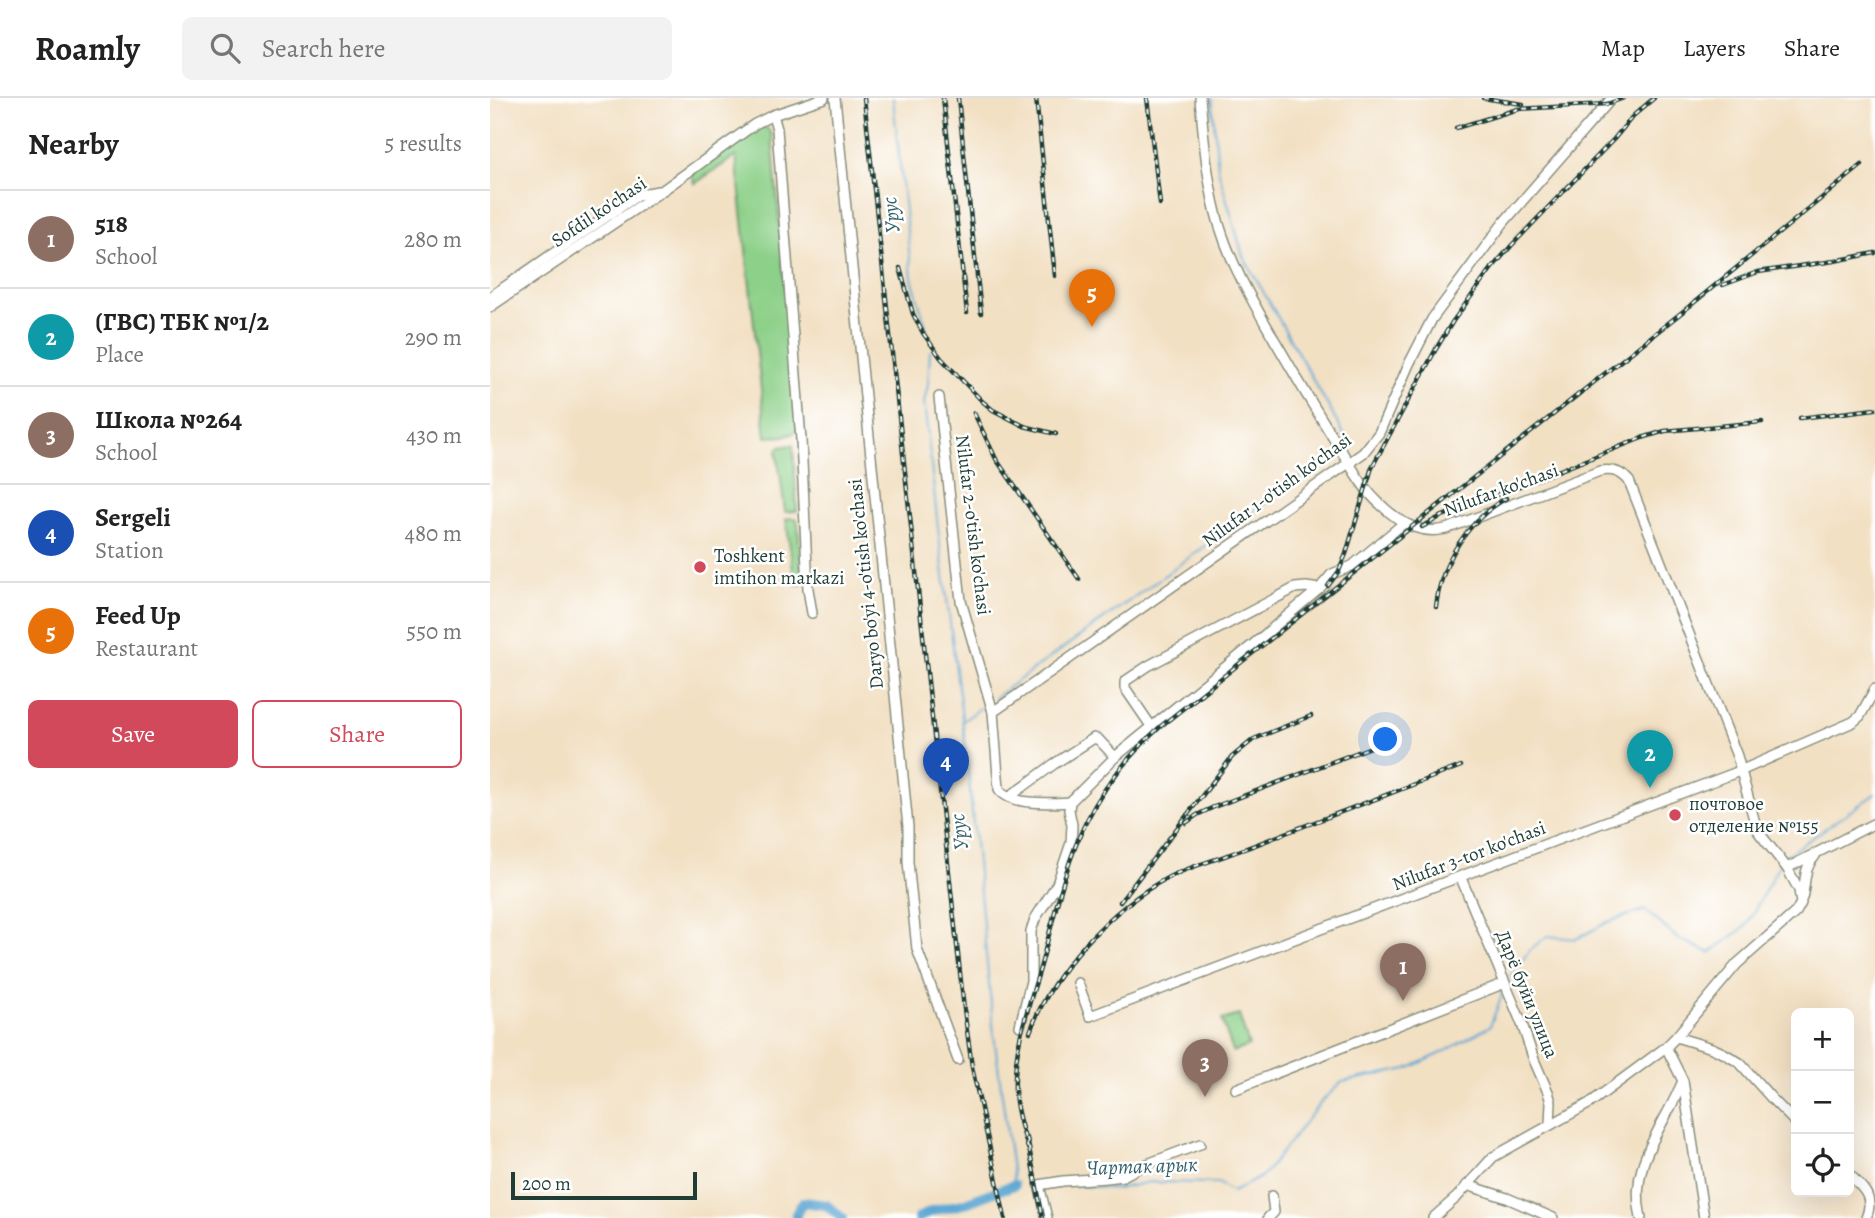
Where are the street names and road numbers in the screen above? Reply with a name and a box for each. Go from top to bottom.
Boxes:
street label: Sofdil ko'chasi [546,171,652,253]
street label: Nilufar 1-o'tish ko'chasi [1197,427,1357,553]
street label: Nilufar 2-o'tish ko'chasi [949,433,997,617]
street label: Nilufar ko'chasi [1440,457,1562,523]
street label: Daryo bo'yi 4-o'tish ko'chasi [842,477,890,691]
street label: Nilufar 3-tor ko'chasi [1389,815,1549,897]
street label: Дарё буйи улица [1489,926,1565,1062]

